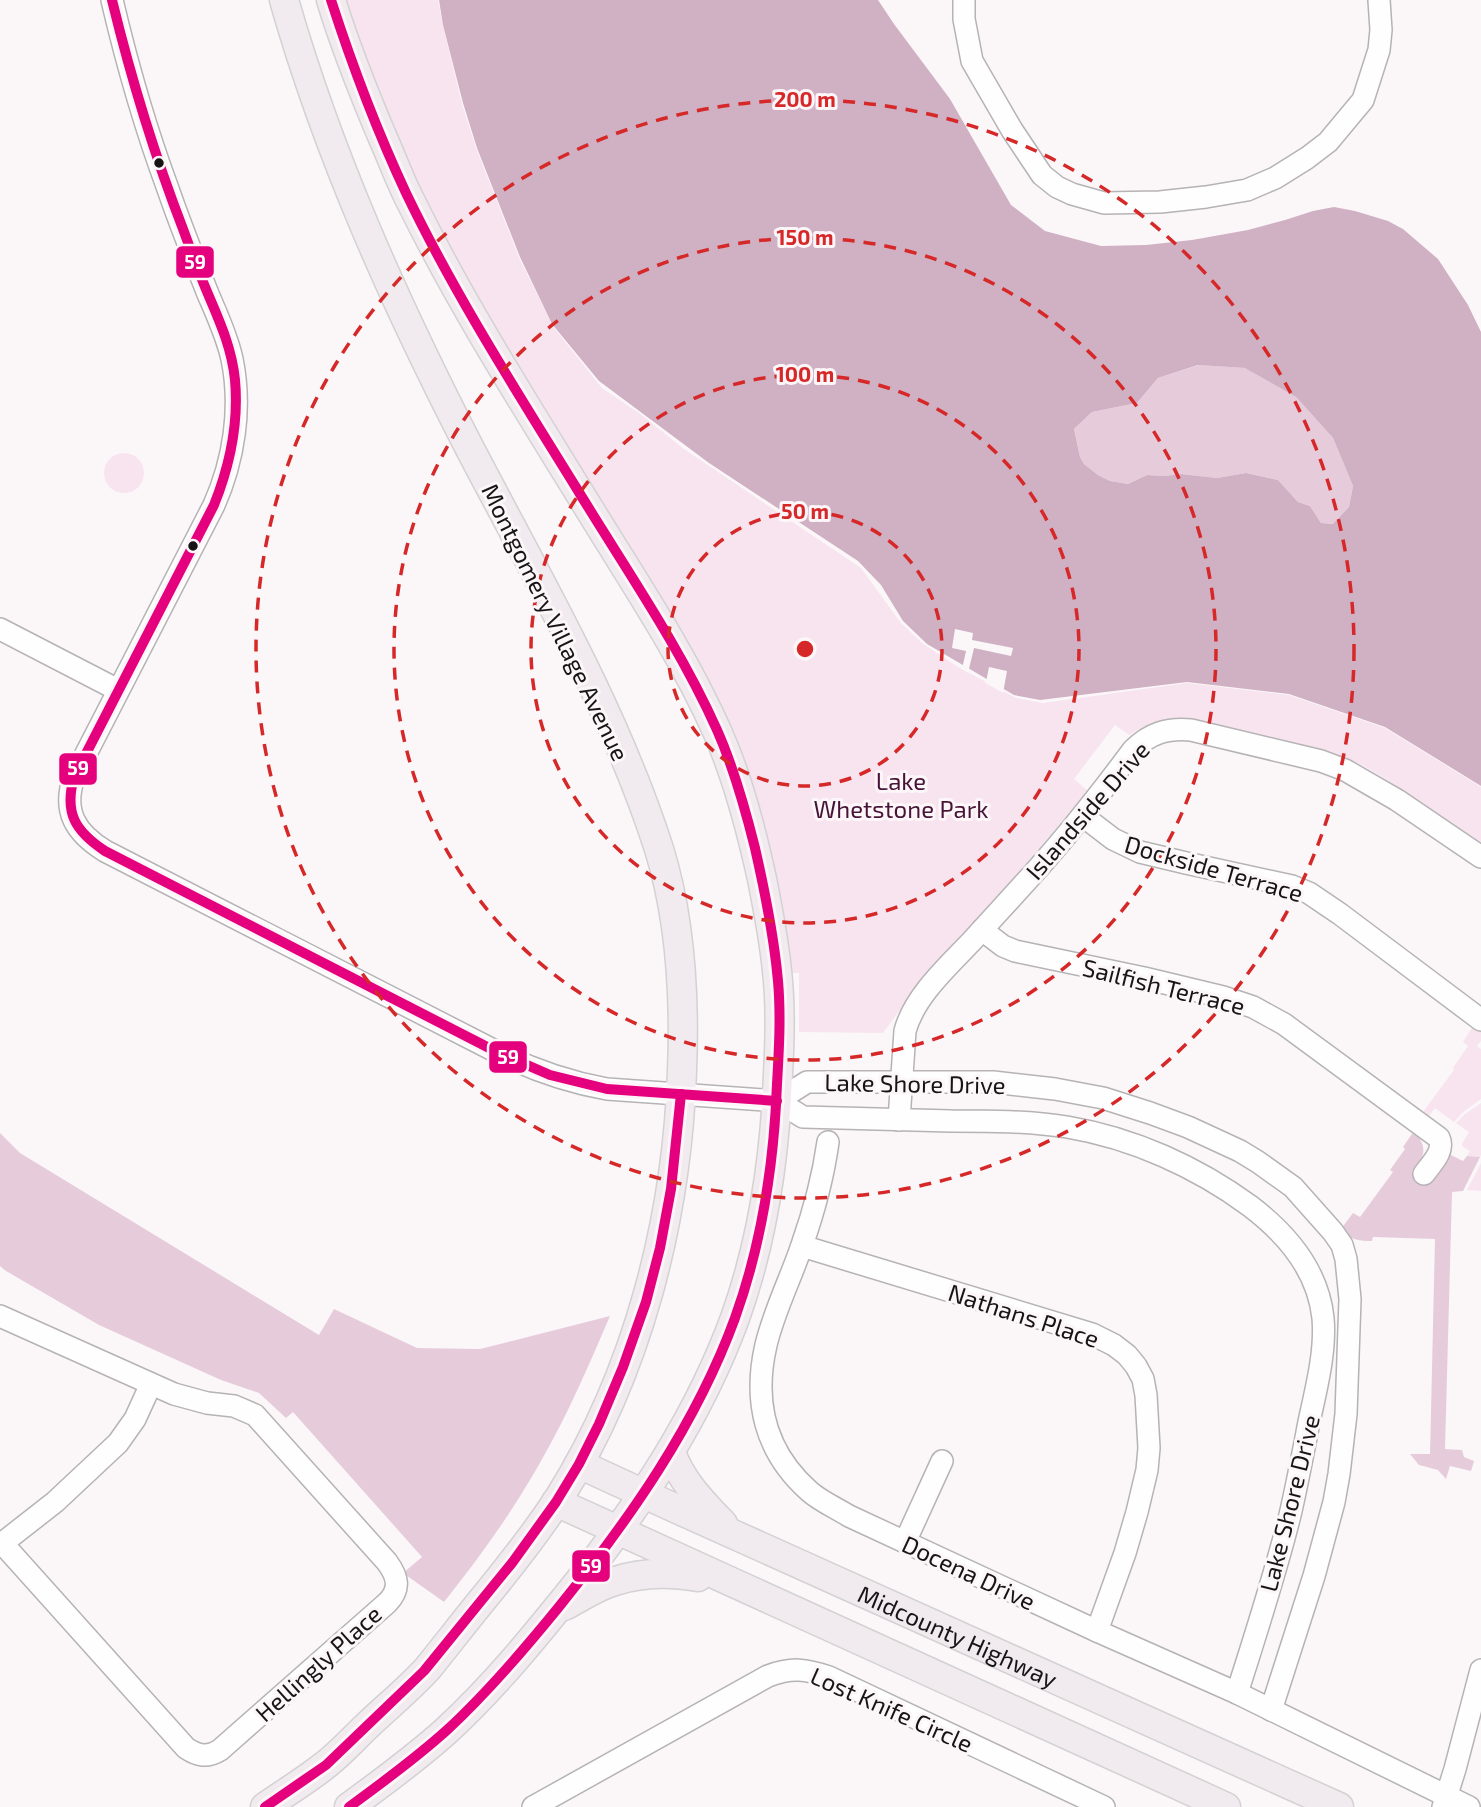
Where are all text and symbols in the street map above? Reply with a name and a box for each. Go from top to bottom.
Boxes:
text: 200 m [774,86,836,111]
unlabelled marker [152,156,166,170]
text: 150 m [777,224,833,249]
line badge: 59 [175,245,215,279]
text: 59 [184,250,206,273]
text: 100 m [776,361,834,386]
street label: Montgomery Village Avenue [476,479,636,765]
text: 50 m [781,498,829,523]
unlabelled marker [186,539,200,553]
centre of rings [793,637,817,661]
street label: Islandside Drive [1019,735,1155,885]
line badge: 59 [58,752,98,786]
text: 59 [67,756,89,779]
park label: Lake Whetstone Park [814,766,988,823]
street label: Dockside Terrace [1122,829,1306,907]
street label: Sailfish Terrace [1080,952,1248,1020]
line badge: 59 [488,1040,528,1074]
text: 59 [497,1045,519,1068]
street label: Lake Shore Drive [824,1067,1006,1099]
street label: Nathans Place [945,1277,1103,1353]
street label: Lake Shore Drive [1253,1412,1325,1594]
street label: Docena Drive [898,1529,1040,1615]
line badge: 59 [571,1549,611,1583]
text: 59 [580,1554,602,1577]
street label: Midcounty Highway [854,1578,1062,1693]
street label: Hellingly Place [249,1599,387,1727]
street label: Lost Knife Circle [806,1660,978,1758]

